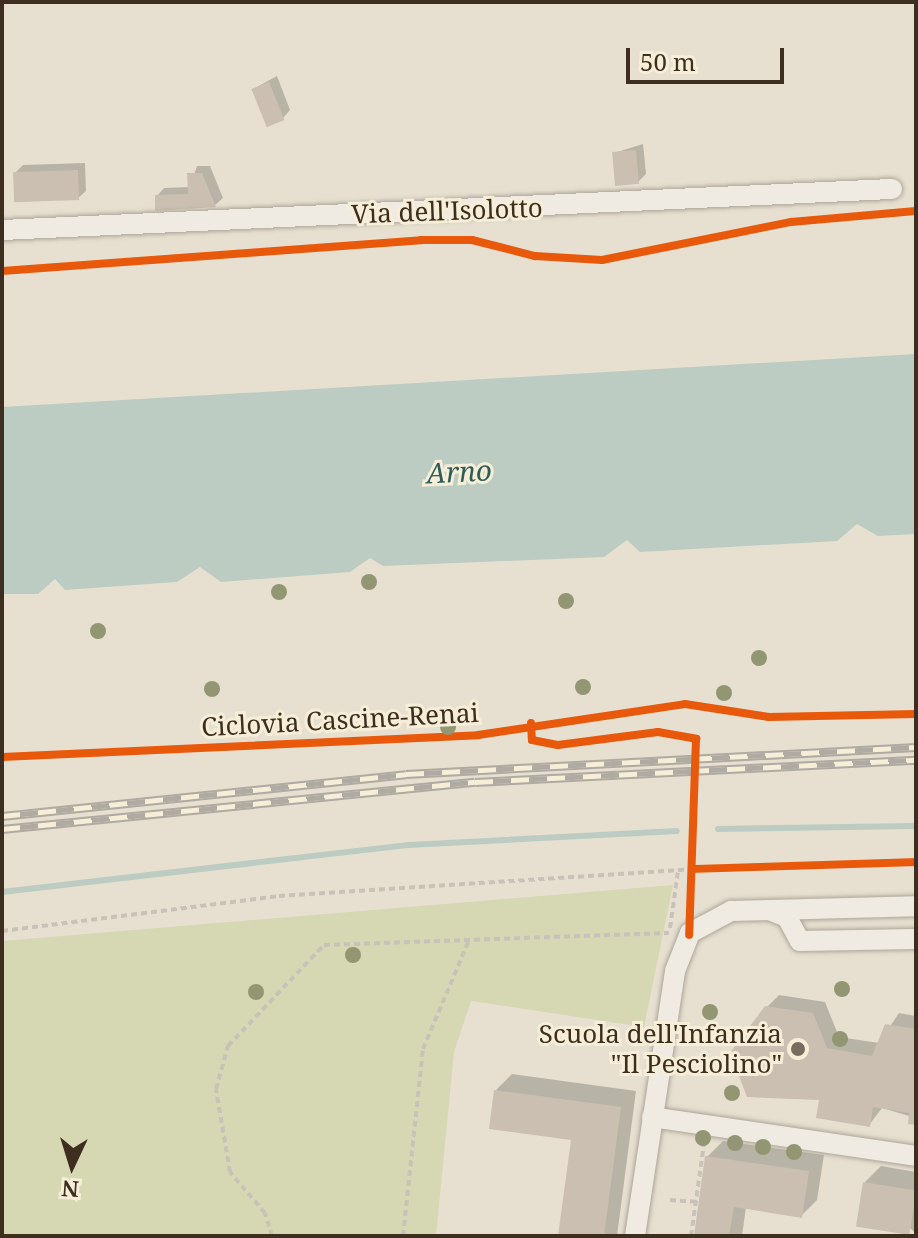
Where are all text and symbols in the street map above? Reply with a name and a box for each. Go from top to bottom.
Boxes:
scale bar [630,32,788,82]
text: 50 m [640,45,696,78]
street label: Via dell'Isolotto [351,192,543,230]
water label: Arno [425,453,493,489]
street label: Ciclovia Cascine-Renai [200,697,480,743]
place label: Scuola dell'Infanzia "Il Pesciolino" [539,1018,782,1080]
marker: Scuola dell'Infanzia "Il Pesciolino" [789,1040,807,1058]
north arrow [32,1126,112,1206]
text: N [61,1174,80,1206]

